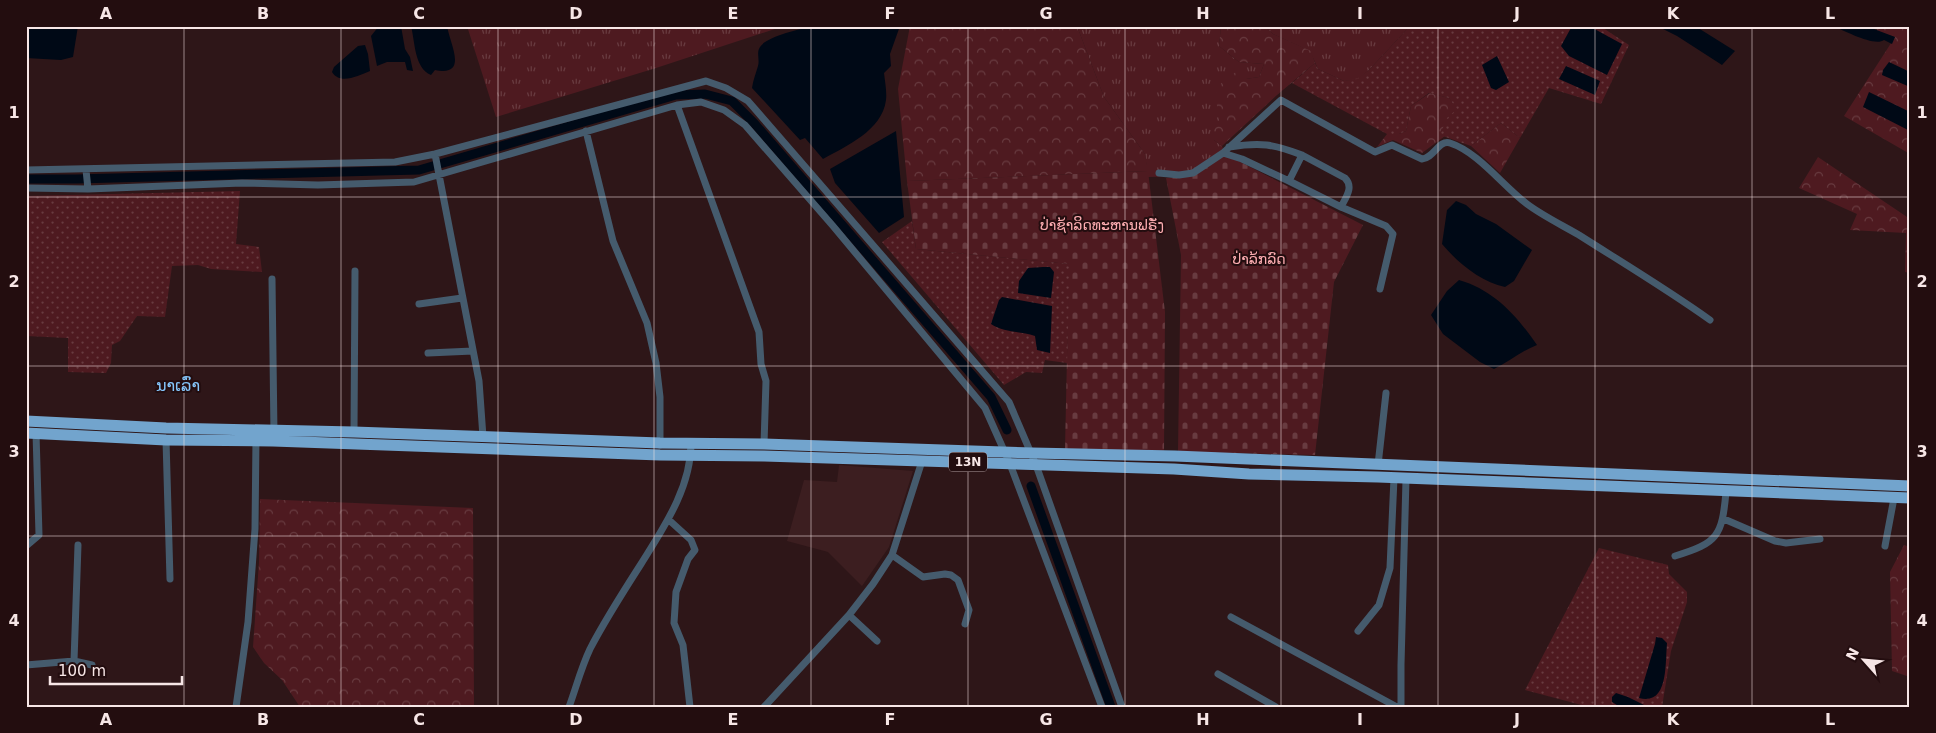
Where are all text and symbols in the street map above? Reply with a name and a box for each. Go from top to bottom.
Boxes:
text: A [100,4,113,23]
text: B [257,4,269,23]
text: C [413,4,425,23]
text: D [569,4,583,23]
text: E [728,4,738,23]
text: F [885,4,895,23]
text: G [1039,4,1053,23]
text: H [1196,4,1210,23]
text: I [1357,4,1363,23]
text: J [1513,4,1520,23]
text: K [1667,4,1680,23]
text: L [1825,4,1835,23]
text: 1 [8,103,20,122]
text: 1 [1916,103,1928,122]
park label: ປ່າຊ້າລິດທະຫານຟຣັ່ງ [1040,216,1164,234]
park label: ປ່າລ້ກລົດ [1232,250,1286,267]
text: 2 [8,272,20,291]
text: 2 [1916,272,1928,291]
district label: ນາເລົ່າ [156,375,200,395]
text: 3 [8,442,20,461]
text: 3 [1916,442,1928,461]
road number: 13N [949,452,987,472]
text: 4 [8,611,20,630]
text: 4 [1916,611,1928,630]
north arrow [1838,636,1888,686]
text: N [1843,645,1862,663]
scale bar [50,653,182,685]
text: 100 m [58,662,106,680]
text: A [100,710,113,729]
text: B [257,710,269,729]
text: C [413,710,425,729]
text: D [569,710,583,729]
text: E [728,710,738,729]
text: F [885,710,895,729]
text: G [1039,710,1053,729]
text: H [1196,710,1210,729]
text: I [1357,710,1363,729]
text: J [1513,710,1520,729]
text: K [1667,710,1680,729]
text: L [1825,710,1835,729]

